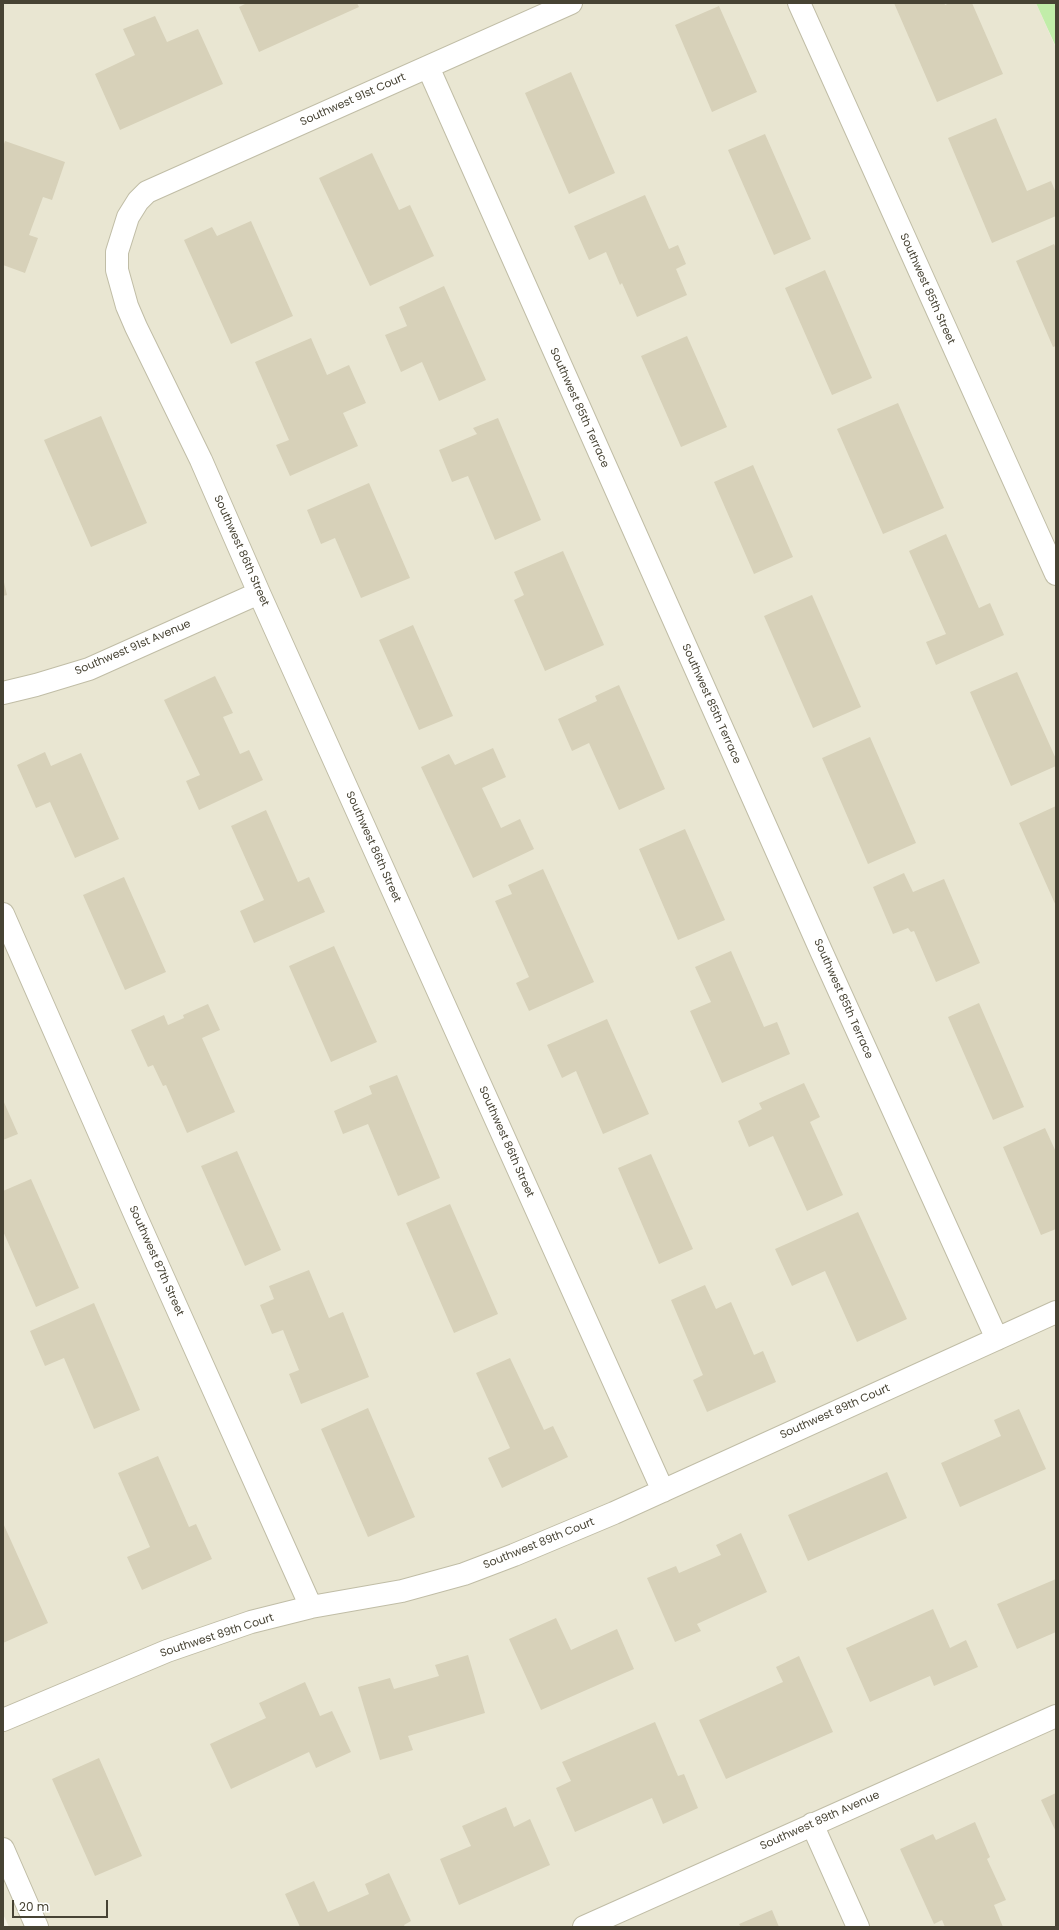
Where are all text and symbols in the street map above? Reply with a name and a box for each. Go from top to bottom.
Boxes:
street label: Southwest 91st Court [298,71,408,129]
street label: Southwest 85th Street [897,231,957,347]
street label: Southwest 85th Terrace [547,346,611,470]
street label: Southwest 86th Street [211,493,271,609]
street label: Southwest 91st Avenue [73,618,193,678]
street label: Southwest 85th Terrace [679,642,743,766]
street label: Southwest 86th Street [343,789,403,905]
street label: Southwest 85th Terrace [811,937,875,1061]
street label: Southwest 86th Street [476,1084,536,1200]
street label: Southwest 87th Street [126,1204,186,1318]
street label: Southwest 89th Court [778,1382,892,1442]
street label: Southwest 89th Court [482,1516,596,1572]
street label: Southwest 89th Court [159,1611,275,1661]
street label: Southwest 89th Avenue [758,1789,882,1853]
scale bar [14,1892,110,1918]
text: 20 m [19,1898,49,1915]

